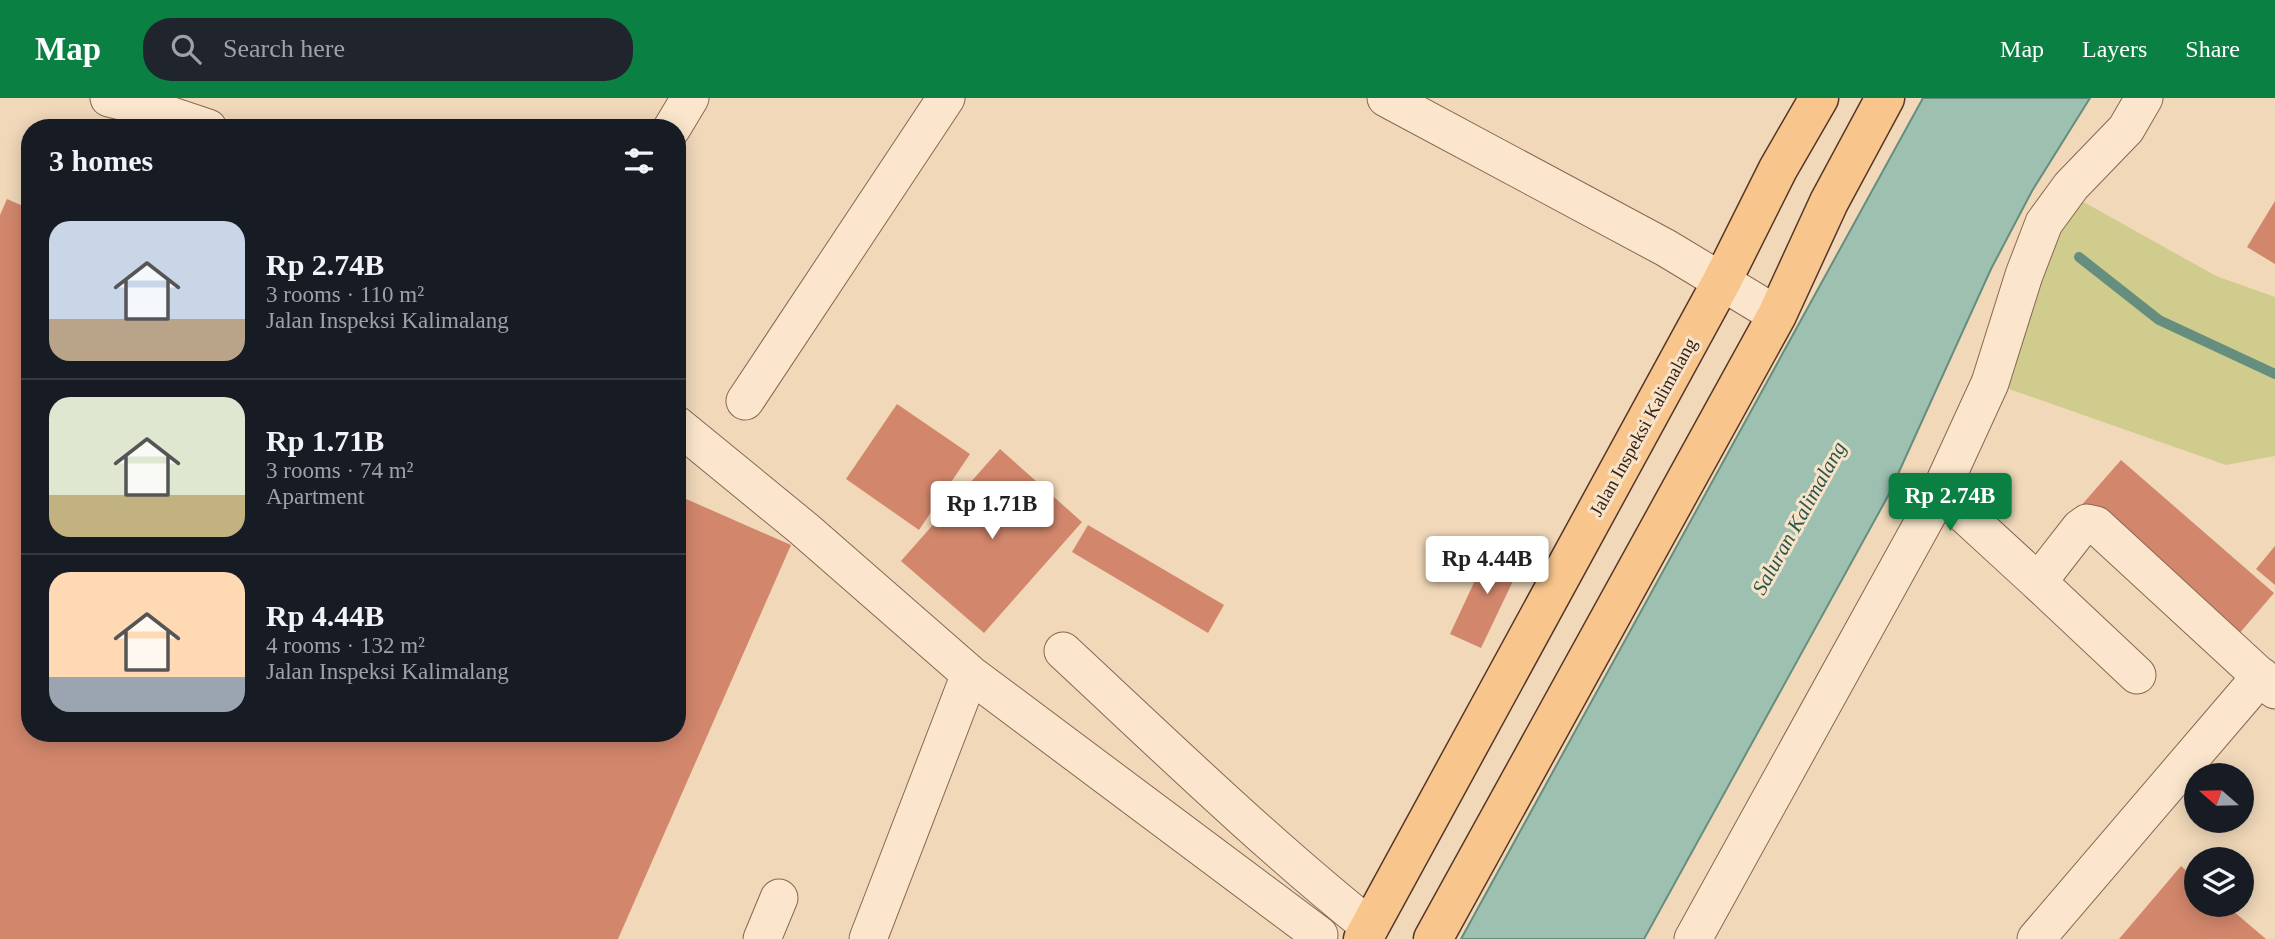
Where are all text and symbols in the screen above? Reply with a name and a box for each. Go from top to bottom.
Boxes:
search box [143,18,633,81]
icon: search [167,30,205,68]
text: Map [35,31,101,67]
text: Search here [223,34,345,63]
text: Map [2000,36,2044,62]
text: Layers [2082,36,2147,62]
text: Share [2185,36,2240,62]
icon: filters [620,142,658,180]
text: 3 homes [49,144,153,177]
text: Rp 2.74B [266,248,384,281]
icon: home [105,249,189,333]
text: 3 rooms · 110 m² [266,282,424,307]
text: Jalan Inspeksi Kalimalang [266,308,509,333]
street label: Jalan Inspeksi Kalimalang [1585,334,1701,520]
text: Rp 1.71B [266,424,384,457]
icon: home [105,425,189,509]
water label: Saluran Kalimalang [1747,437,1851,599]
text: 3 rooms · 74 m² [266,458,413,483]
pin: Rp 2.74B [1878,474,2022,533]
pin: Rp 1.71B [920,482,1064,541]
text: Rp 2.74B [1905,483,1995,508]
text: Apartment [266,484,364,509]
text: Rp 1.71B [947,491,1037,516]
pin: Rp 4.44B [1415,536,1559,596]
text: Rp 4.44B [1442,546,1532,571]
text: Rp 4.44B [266,599,384,632]
icon: home [105,600,189,684]
text: 4 rooms · 132 m² [266,633,425,658]
text: Jalan Inspeksi Kalimalang [266,659,509,684]
north arrow [2184,763,2254,833]
map controls [2184,763,2254,917]
button: layers [2184,847,2254,917]

